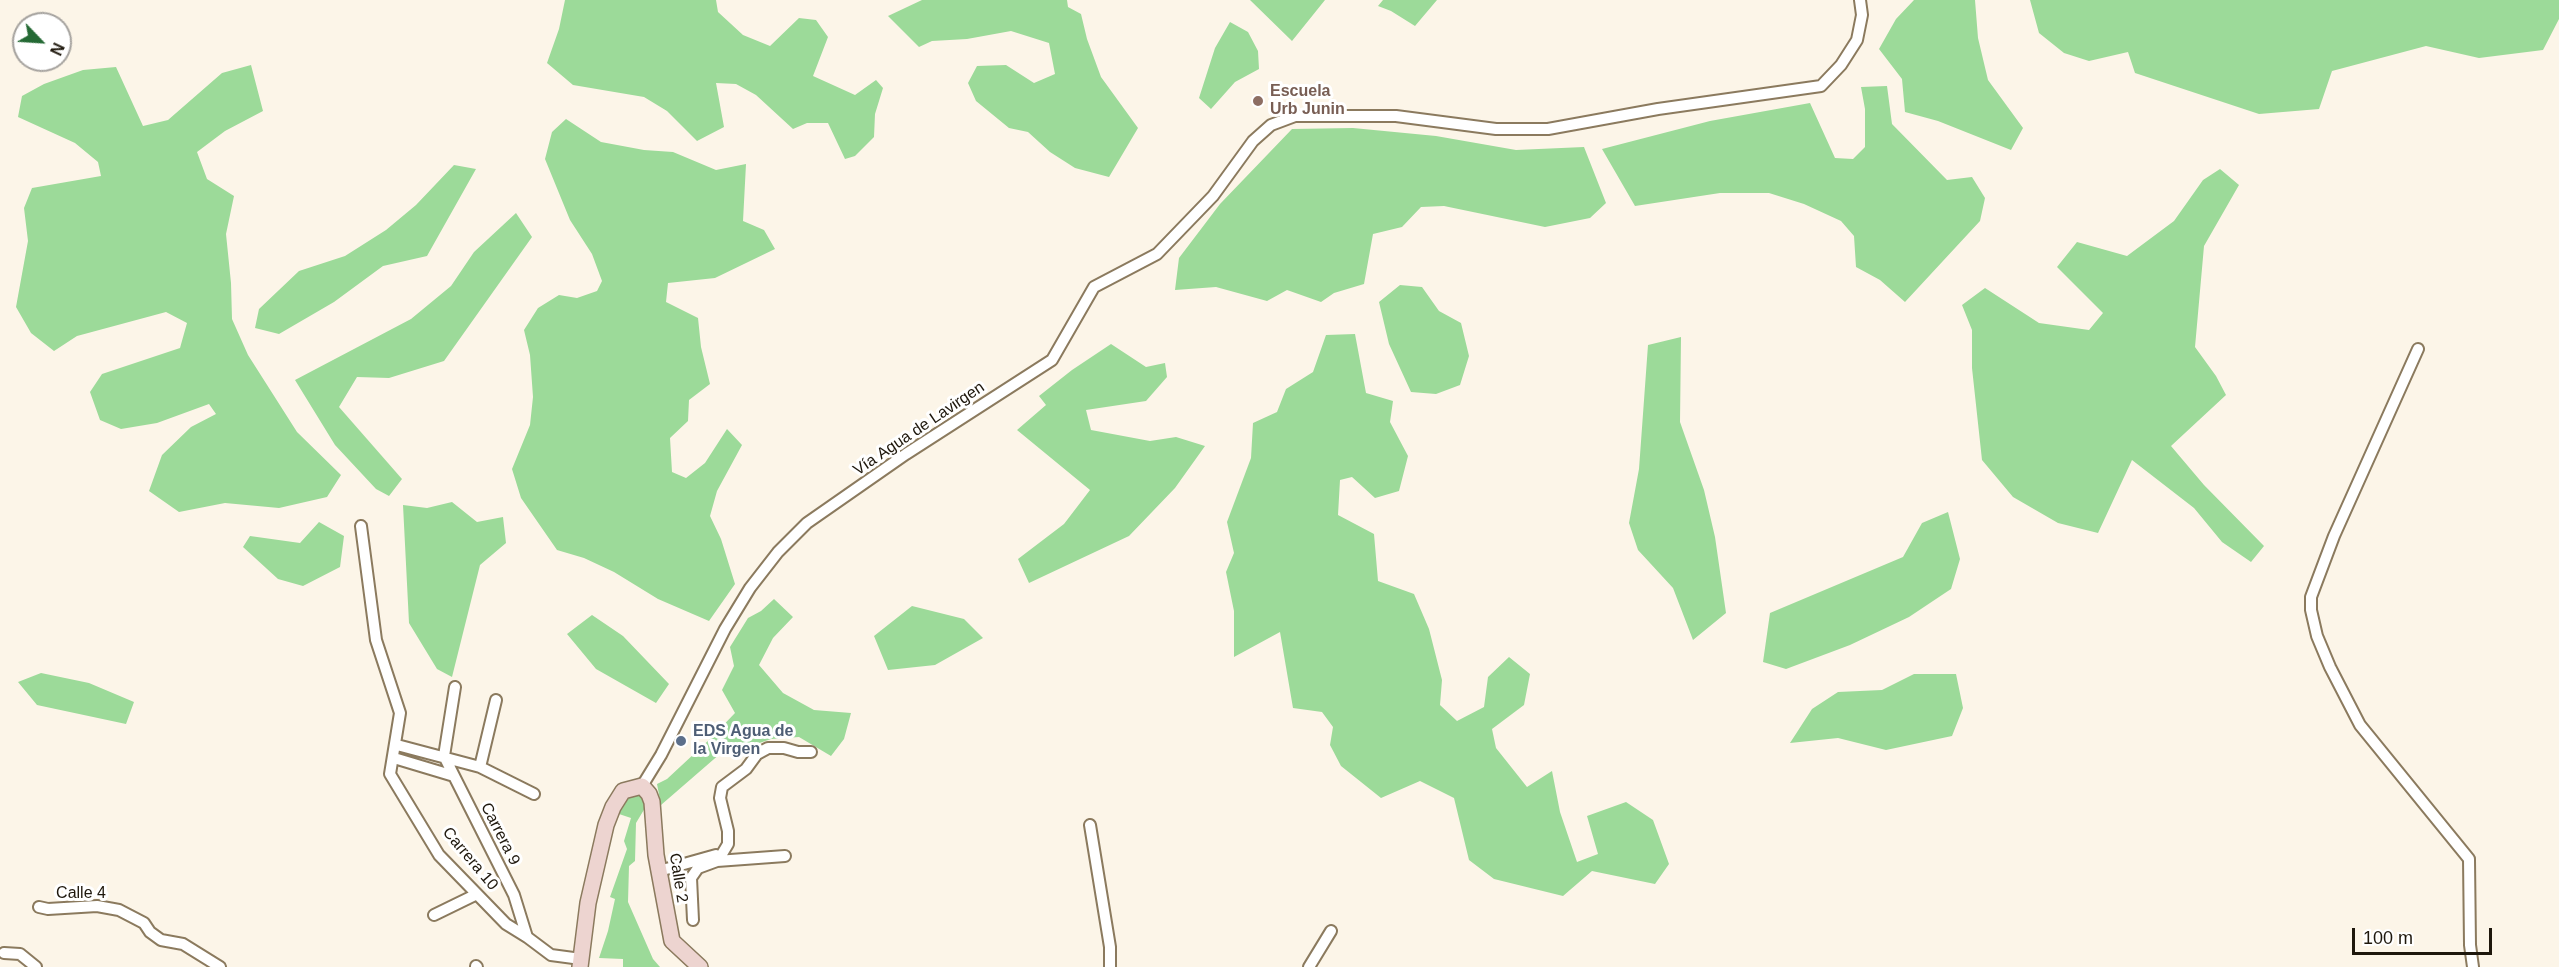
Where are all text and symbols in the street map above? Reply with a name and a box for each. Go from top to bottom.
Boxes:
north arrow [12,12,72,72]
text: N [47,40,67,58]
place label: Escuela Urb Junin [1270,82,1345,120]
marker: Escuela Urb Junin [1251,94,1265,108]
street label: Vía Agua de Lavirgen [850,378,988,480]
place label: EDS Agua de la Virgen [693,722,793,760]
marker: EDS Agua de la Virgen [674,734,688,748]
street label: Carrera 9 [476,800,524,868]
street label: Carrera 10 [438,824,502,894]
street label: Calle 2 [665,852,691,904]
street label: Calle 4 [56,884,106,904]
scale bar [2355,916,2494,954]
text: 100 m [2363,928,2413,948]

